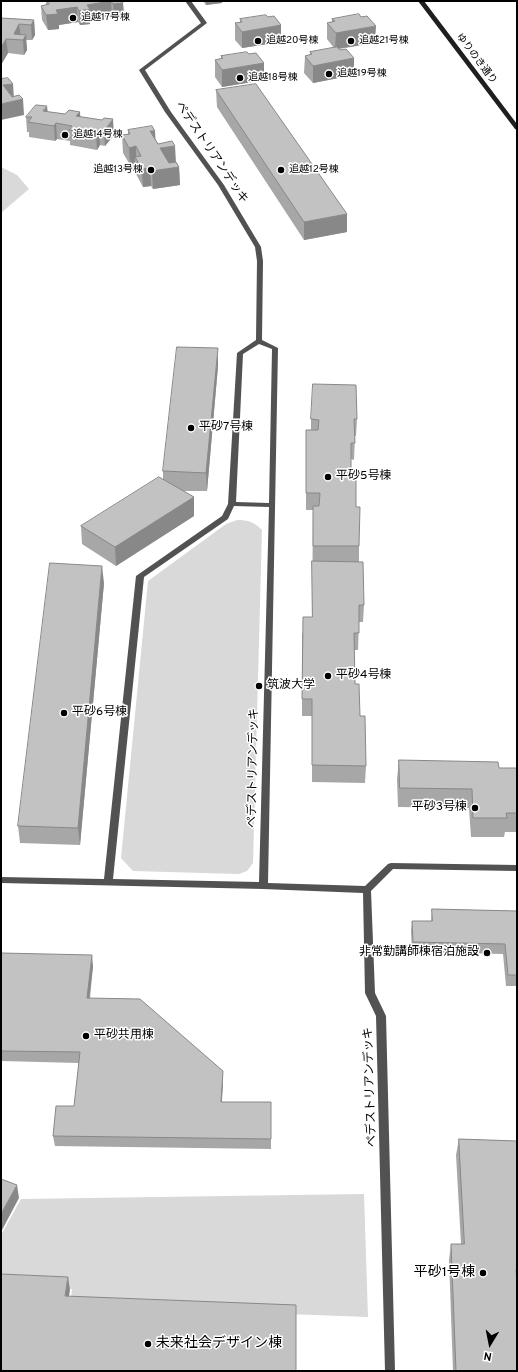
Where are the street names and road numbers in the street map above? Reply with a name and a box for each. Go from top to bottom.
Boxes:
street label: ゆりのき通り [453,31,499,87]
street label: ペデストリアンデッキ [171,99,251,207]
street label: ペデストリアンデッキ [246,708,262,828]
street label: ペデストリアンデッキ [362,1027,380,1147]

